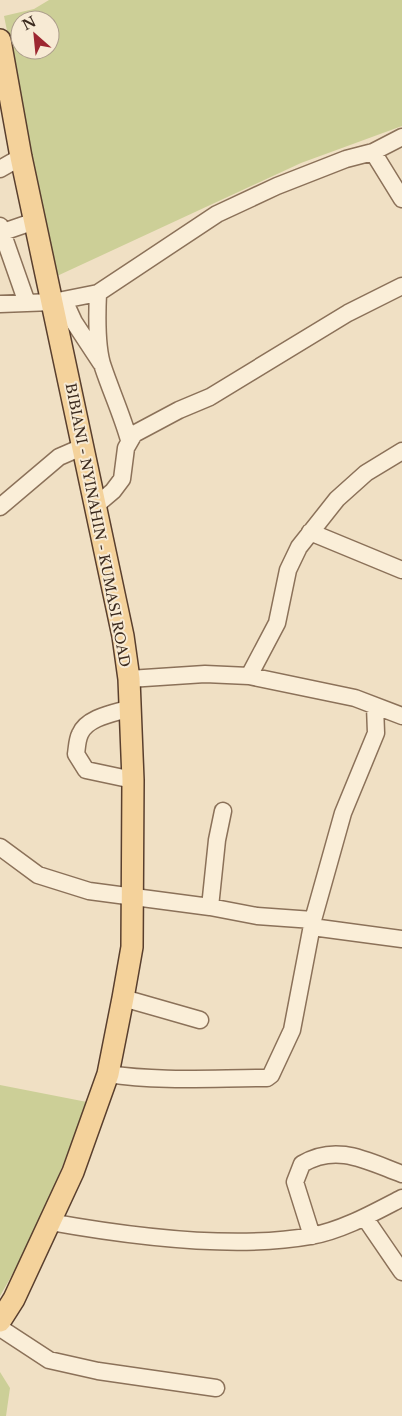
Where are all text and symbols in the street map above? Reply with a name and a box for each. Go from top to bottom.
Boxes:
north arrow [10,10,60,60]
text: N [19,12,39,34]
street label: BIBIANI - NYINAHIN - KUMASI ROAD [62,381,134,669]

